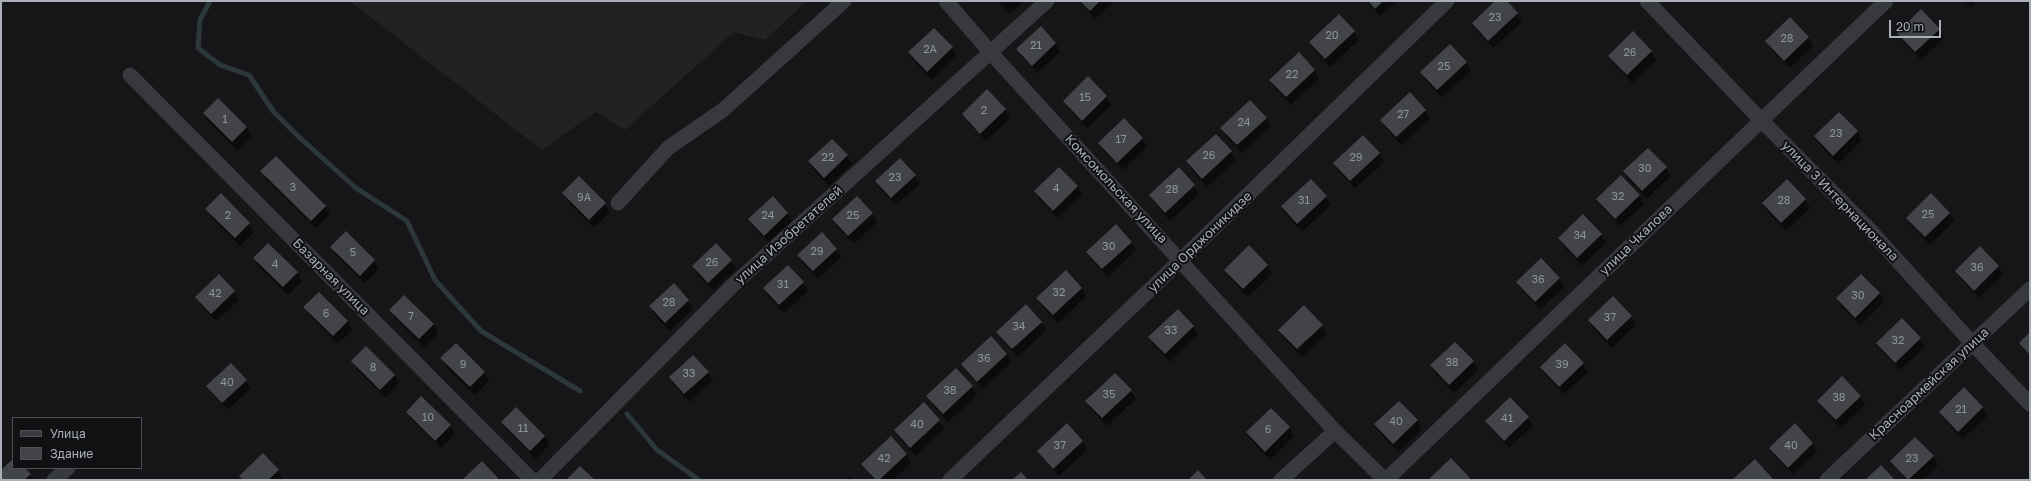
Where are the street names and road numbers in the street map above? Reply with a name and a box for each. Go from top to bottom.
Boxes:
street label: Комсомольская улица [1062,131,1170,247]
street label: улица 3 Интернационала [1778,138,1902,264]
street label: улица Изобретателей [732,183,846,287]
street label: улица Орджоникидзе [1145,188,1255,296]
street label: улица Чкалова [1596,201,1676,279]
street label: Базарная улица [289,235,373,319]
street label: Красноармейская улица [1866,324,1992,444]

